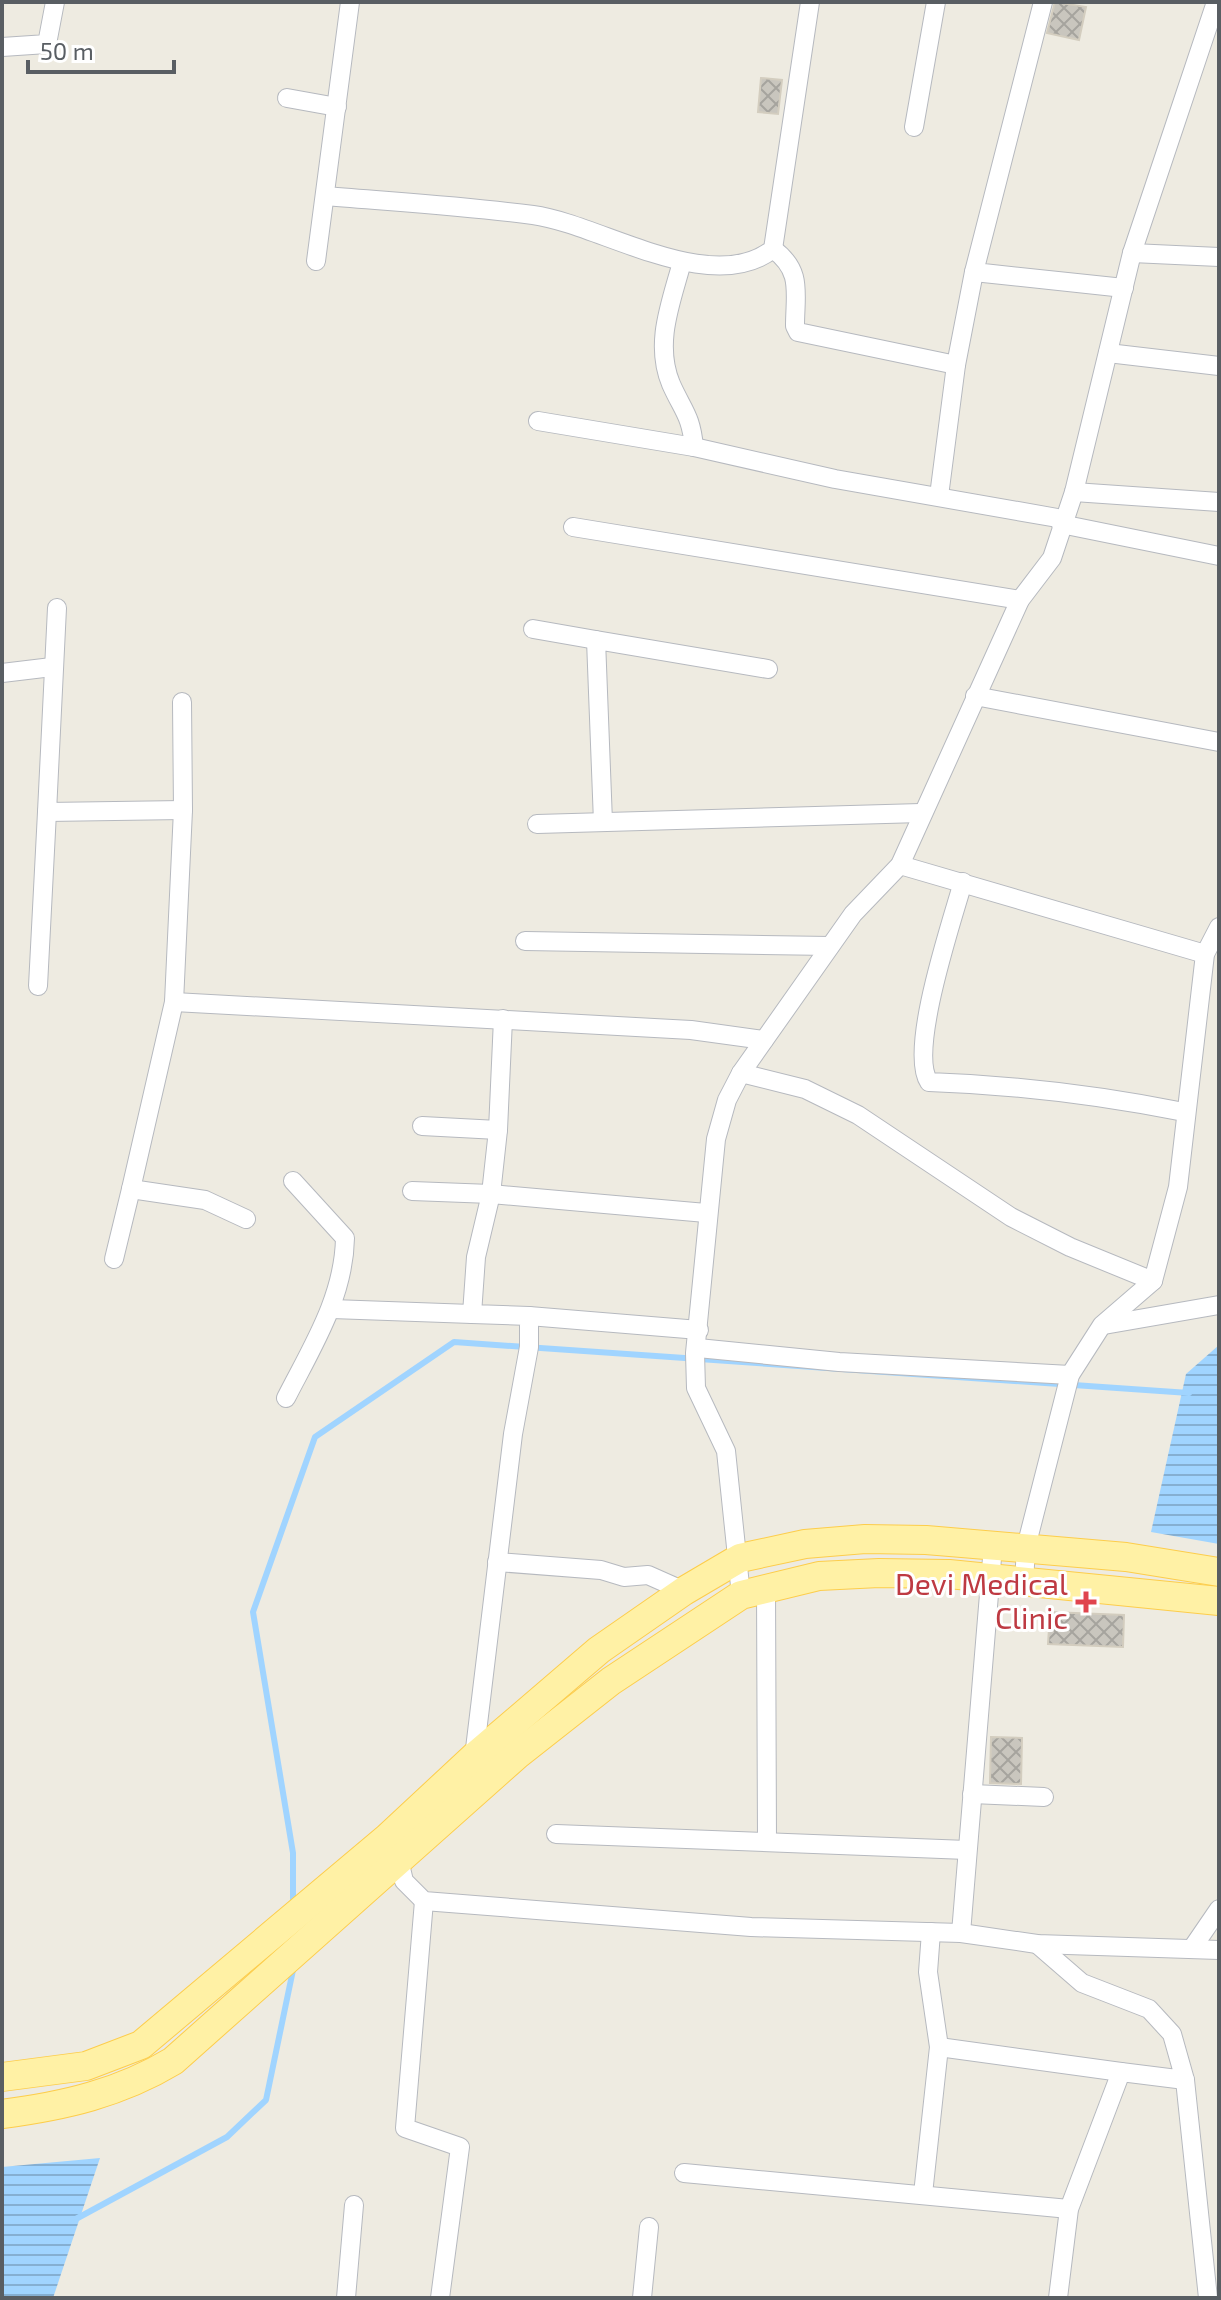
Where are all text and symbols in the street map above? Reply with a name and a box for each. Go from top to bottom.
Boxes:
scale bar [28,24,174,74]
text: 50 m [40,36,94,65]
place label: Devi Medical Clinic [895,1565,1068,1635]
marker: Devi Medical Clinic [1075,1591,1097,1613]

